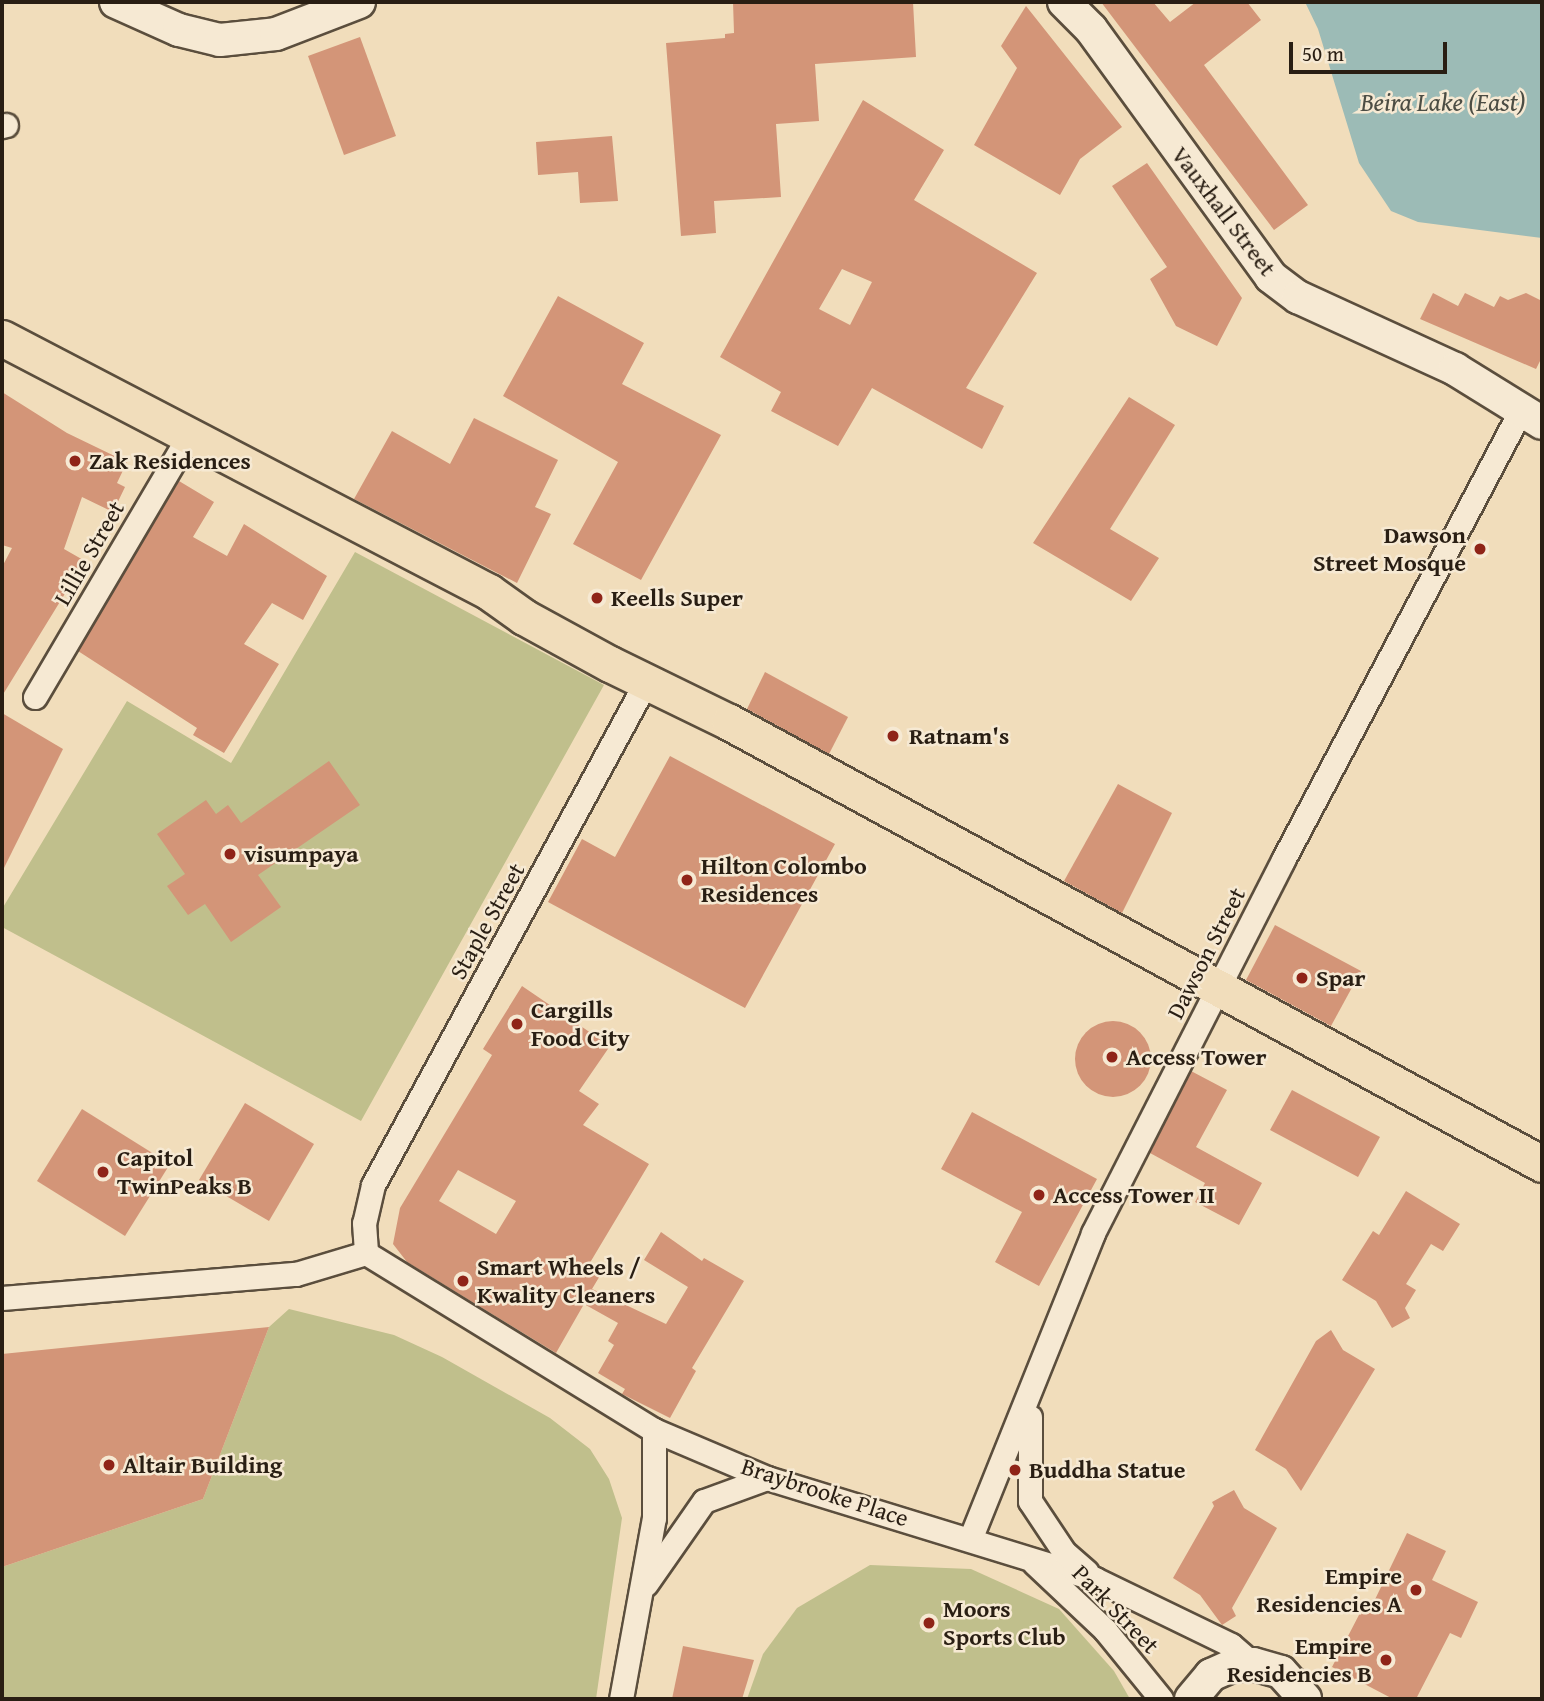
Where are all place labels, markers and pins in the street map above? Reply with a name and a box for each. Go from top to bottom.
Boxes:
place label: Zak Residences [89,447,251,475]
marker: Zak Residences [67,453,83,469]
place label: Dawson Street Mosque [1313,521,1466,577]
marker: Dawson Street Mosque [1472,541,1488,557]
place label: Keells Super [611,584,743,612]
marker: Keells Super [589,590,605,606]
place label: Ratnam's [909,722,1009,750]
marker: Ratnam's [883,726,903,746]
place label: visumpaya [244,840,359,868]
marker: visumpaya [222,846,238,862]
place label: Hilton Colombo Residences [701,852,867,908]
marker: Hilton Colombo Residences [679,872,695,888]
place label: Spar [1316,964,1366,992]
marker: Spar [1294,970,1310,986]
place label: Cargills Food City [531,996,629,1052]
marker: Cargills Food City [509,1016,525,1032]
place label: Access Tower [1126,1043,1266,1071]
marker: Access Tower [1104,1049,1120,1065]
place label: Capitol TwinPeaks B [117,1144,252,1200]
marker: Capitol TwinPeaks B [95,1164,111,1180]
place label: Access Tower II [1053,1181,1215,1209]
marker: Access Tower II [1031,1187,1047,1203]
place label: Smart Wheels / Kwality Cleaners [477,1253,655,1309]
marker: Smart Wheels / Kwality Cleaners [455,1273,471,1289]
place label: Altair Building [123,1451,282,1479]
place label: Buddha Statue [1029,1456,1186,1484]
marker: Altair Building [101,1457,117,1473]
marker: Buddha Statue [1007,1462,1023,1478]
place label: Empire Residencies A [1257,1562,1402,1618]
marker: Empire Residencies A [1408,1582,1424,1598]
place label: Moors Sports Club [943,1595,1066,1651]
marker: Moors Sports Club [921,1615,937,1631]
place label: Empire Residencies B [1227,1632,1372,1688]
marker: Empire Residencies B [1378,1652,1394,1668]

